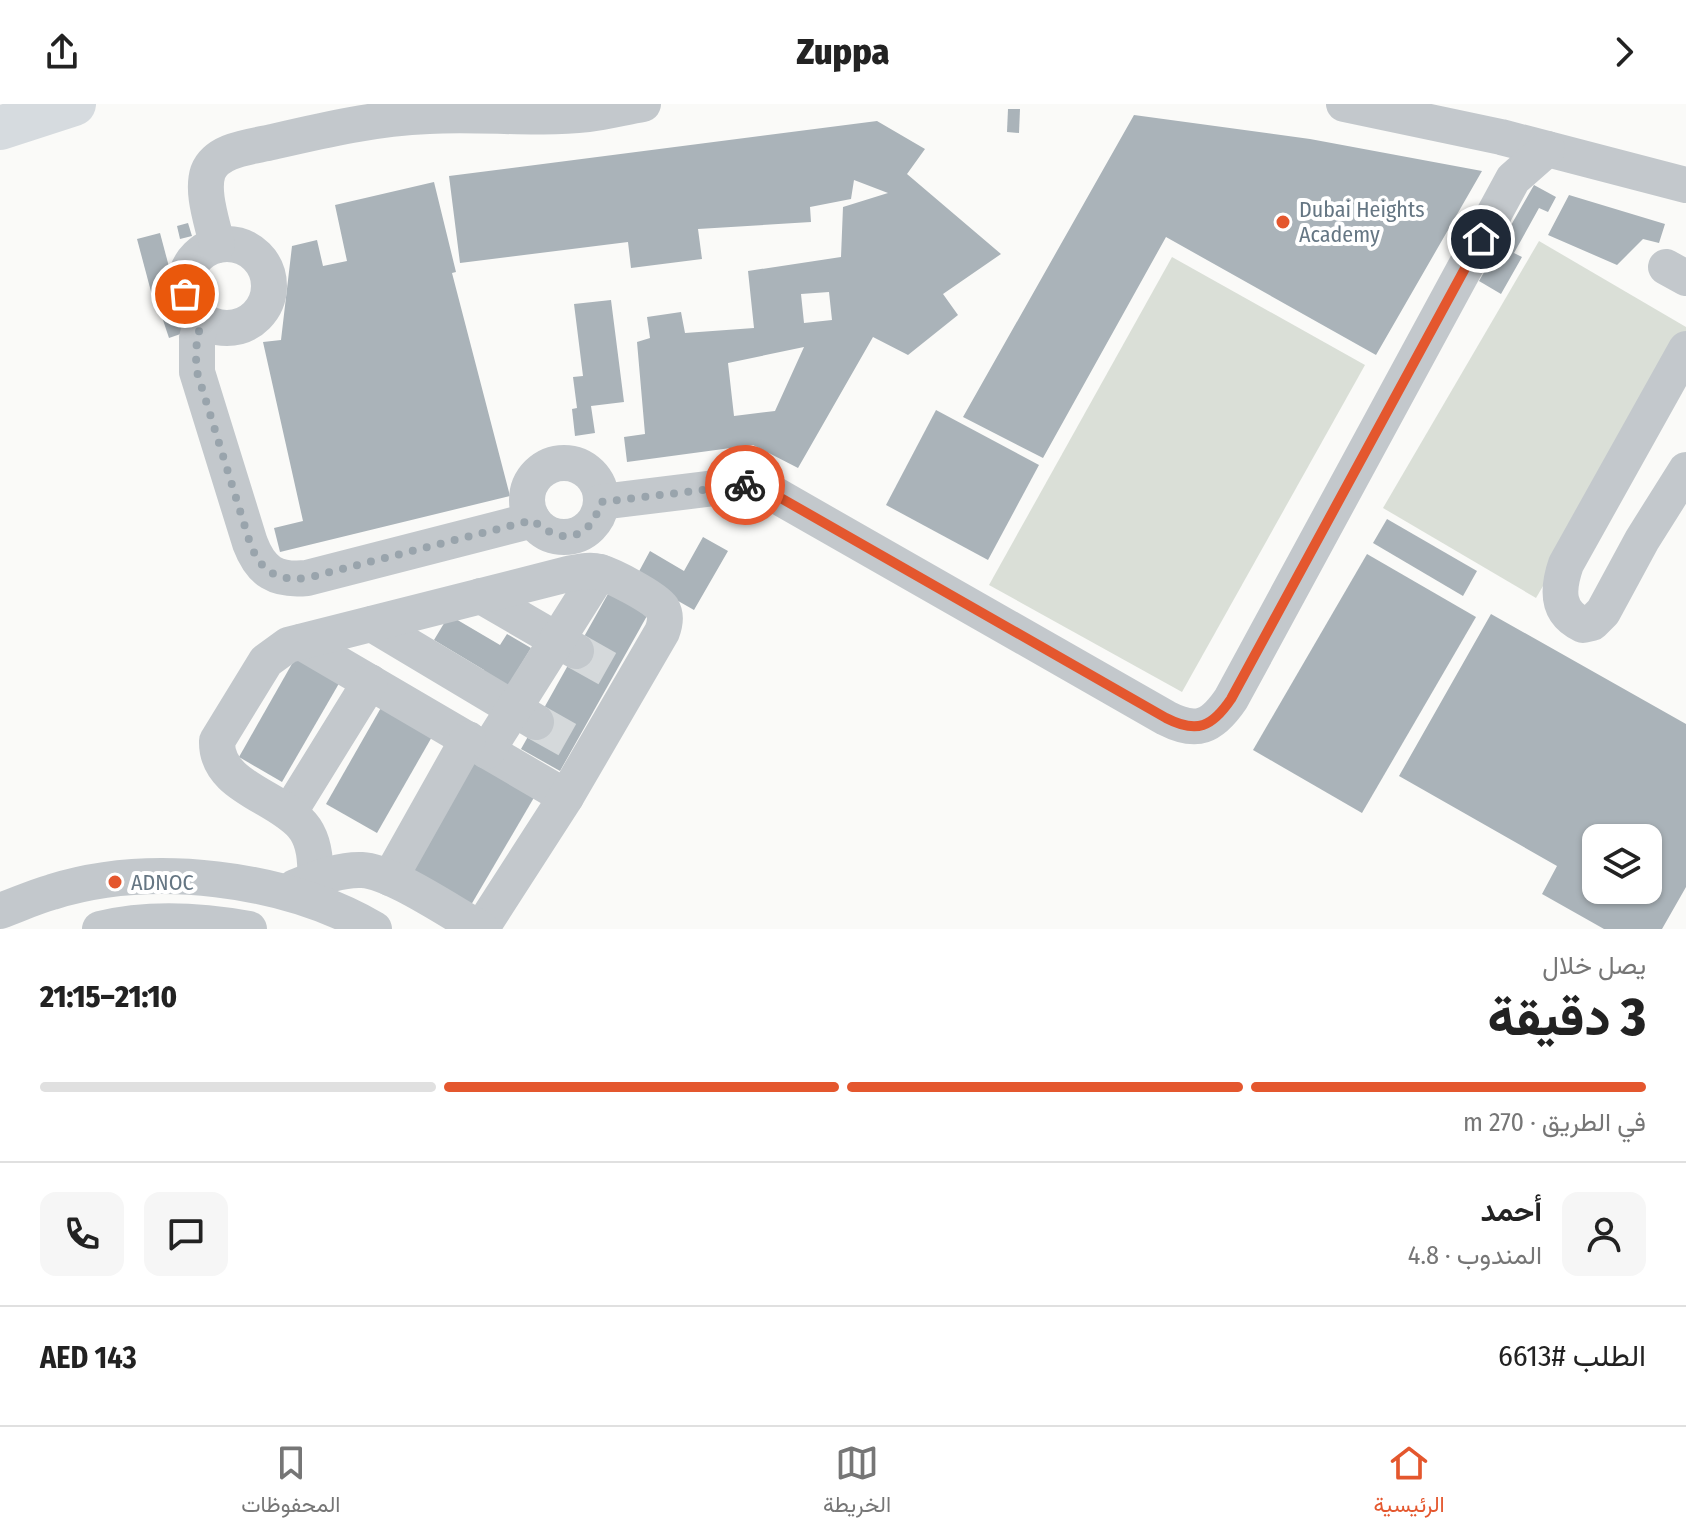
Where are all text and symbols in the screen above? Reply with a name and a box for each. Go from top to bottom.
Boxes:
icon: share [40,30,84,74]
text: Zuppa [797,30,889,74]
icon: forward [1602,30,1646,74]
place label: Dubai Heights Academy [1299,196,1425,248]
pin [1447,205,1515,273]
marker: Dubai Heights Academy [1274,213,1292,231]
icon: home [1459,217,1503,261]
pin [151,260,219,328]
icon: bag [163,272,207,316]
courier [705,445,785,525]
icon: bike [723,463,767,507]
map controls [1582,824,1662,904]
button: layers [1582,824,1662,904]
place label: ADNOC [131,869,194,896]
marker: ADNOC [106,873,124,891]
text: يصل خلال [1542,950,1646,981]
text: 21:10–21:15 [40,979,177,1015]
text: 3 دقيقة [1487,986,1646,1049]
text: في الطريق · 270 m [1463,1107,1646,1138]
button: phone [40,1192,124,1276]
button: chat [144,1192,228,1276]
button: person [1562,1192,1646,1276]
text: أحمد [1480,1193,1542,1229]
text: المندوب · 4.8 [1408,1240,1542,1271]
text: الطلب #6613 [1498,1338,1646,1374]
text: AED 143 [40,1340,137,1376]
tab: المحفوظات [241,1441,340,1524]
tab: الخريطة [823,1441,891,1524]
tab: الرئيسية [1374,1441,1445,1524]

